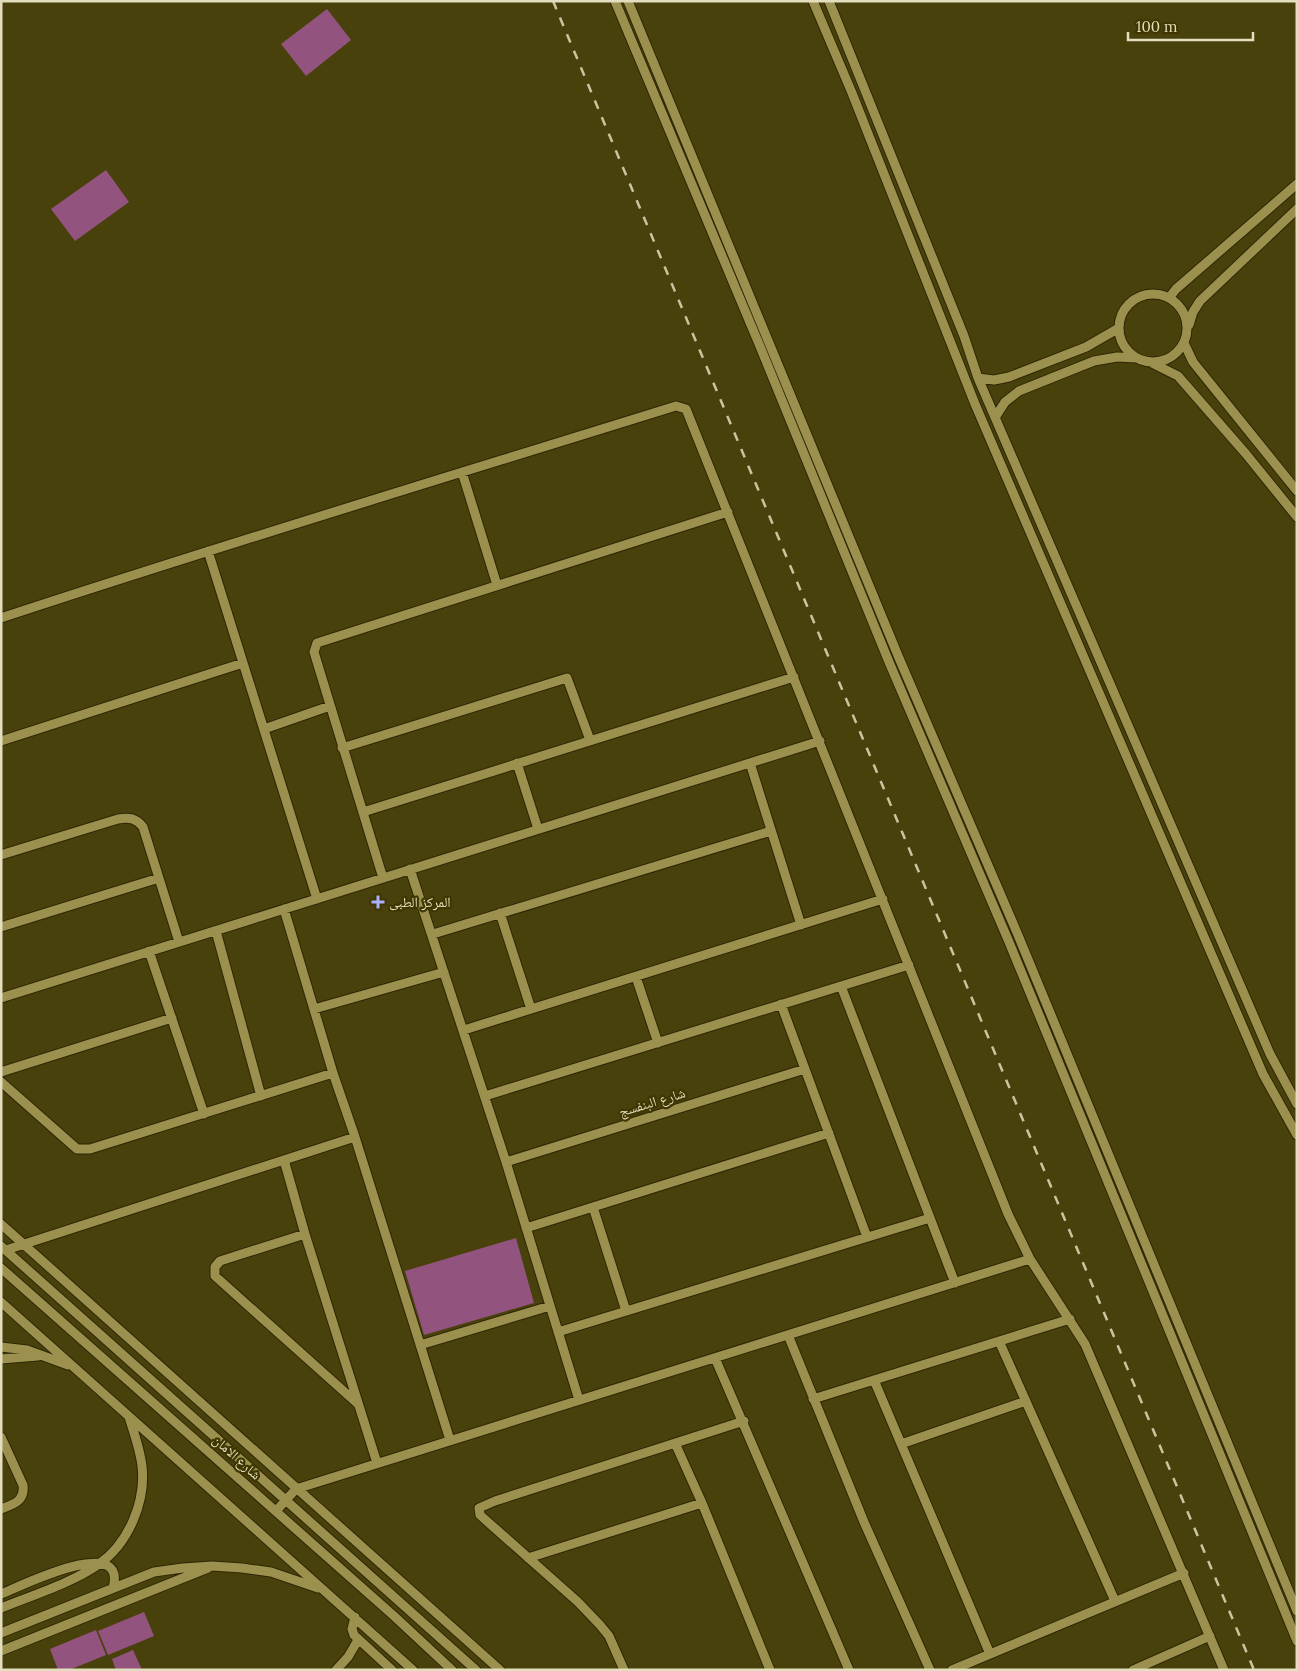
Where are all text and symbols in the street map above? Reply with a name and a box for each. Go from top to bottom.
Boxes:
scale bar [1128,10,1253,42]
text: 100 m [1136,17,1177,36]
place label: المركز الطبى [389,893,451,911]
marker: المركز الطبى [371,895,385,909]
street label: شارع البنفسج [616,1083,688,1122]
street label: شارع الامان [208,1431,265,1484]

